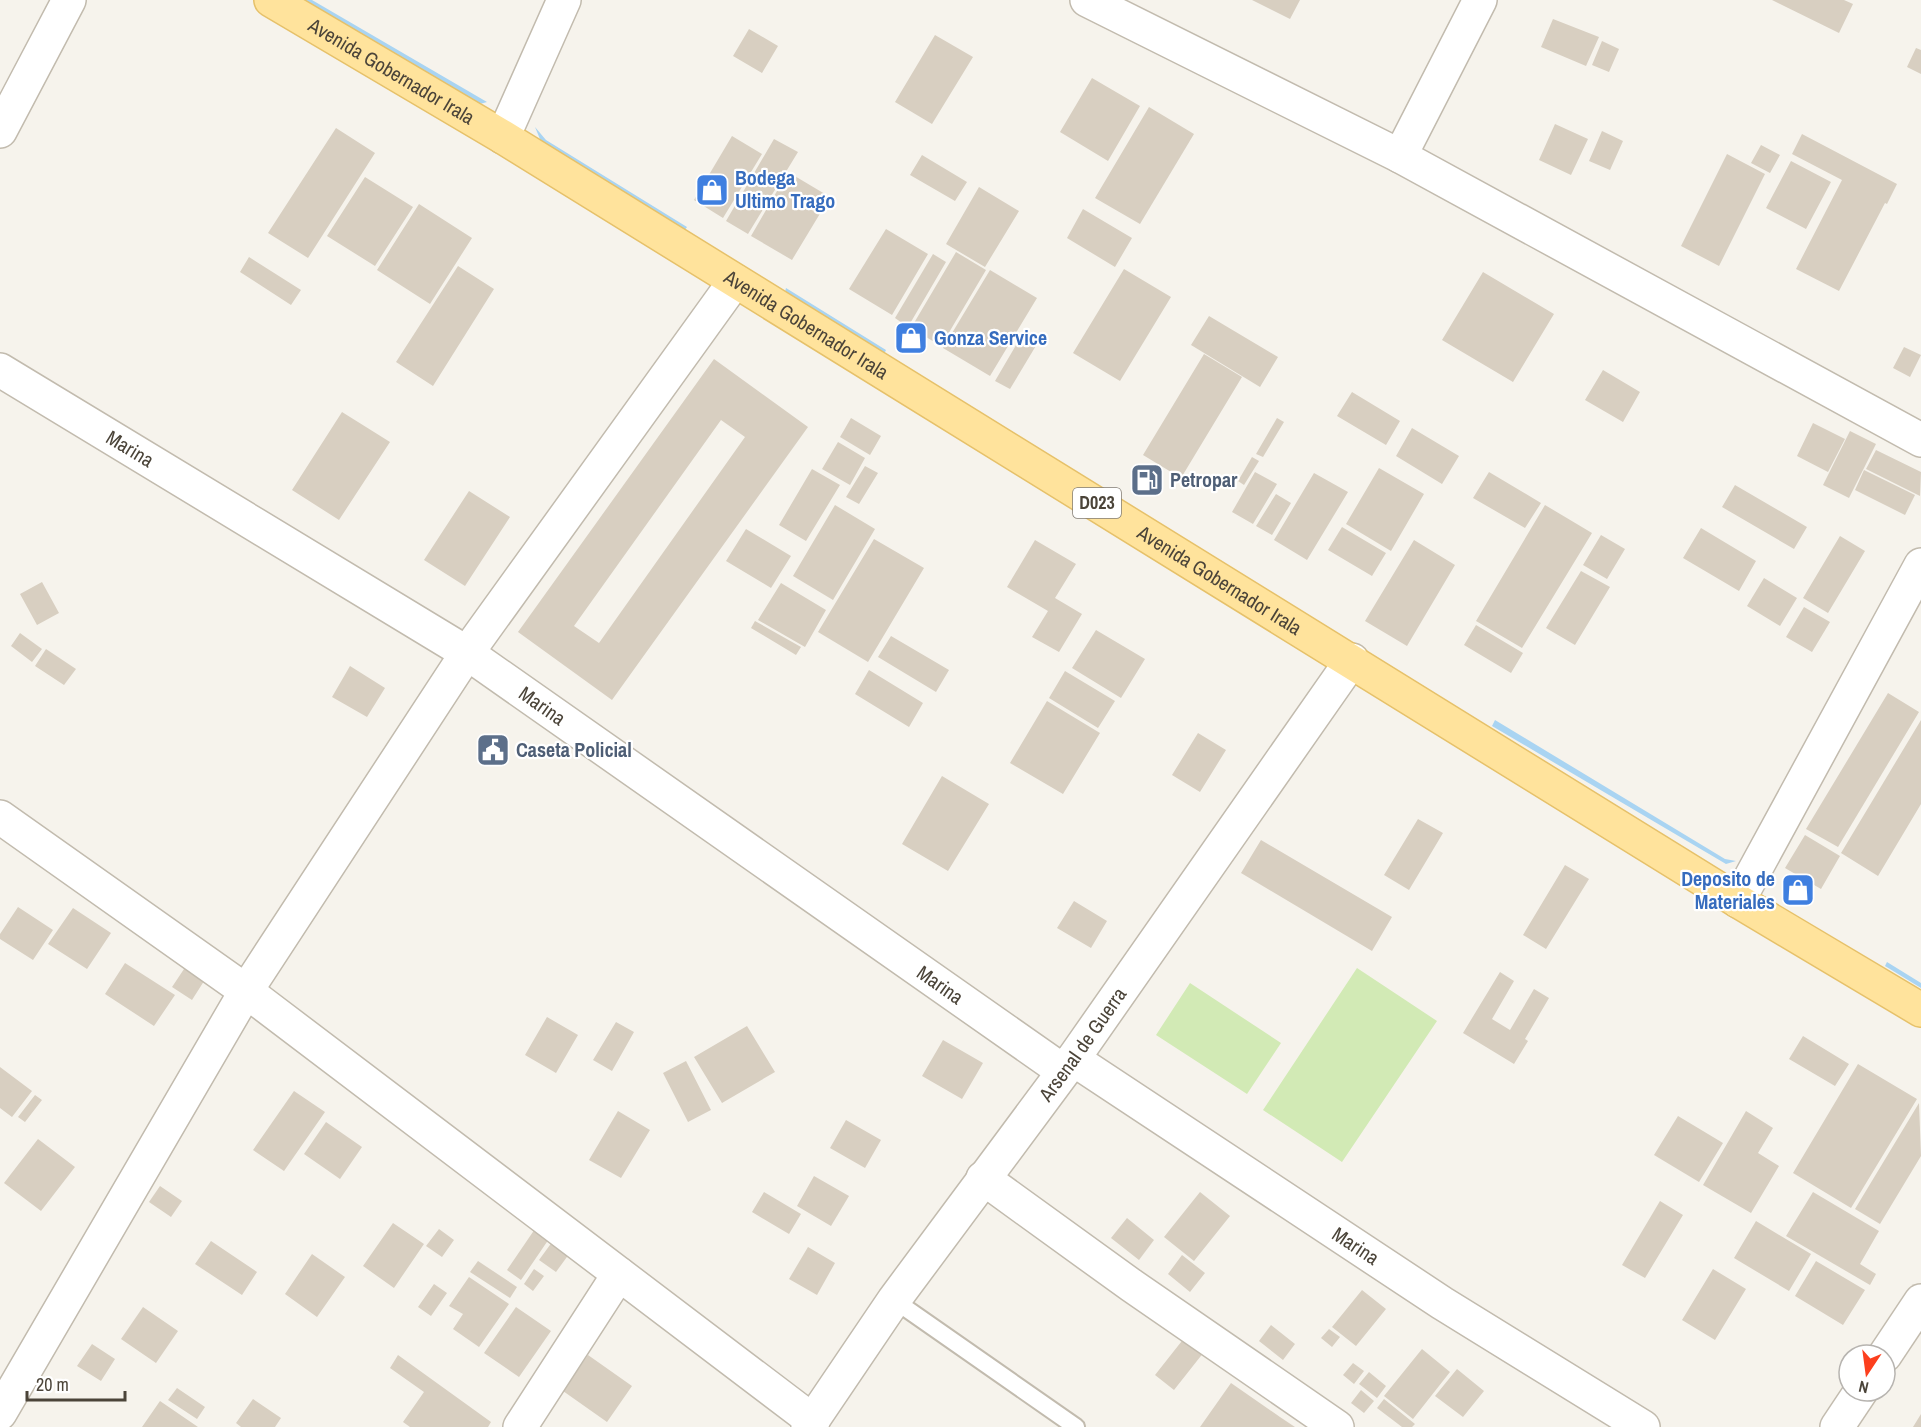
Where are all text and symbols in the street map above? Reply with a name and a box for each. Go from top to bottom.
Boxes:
street label: Avenida Gobernador Irala [303,11,480,130]
place label: Bodega Ultimo Trago [735,164,835,214]
shop icon: Bodega Ultimo Trago [694,172,730,208]
street label: Avenida Gobernador Irala [718,263,894,385]
shop icon: Gonza Service [893,320,929,356]
place label: Gonza Service [934,324,1047,351]
street label: Marina [101,424,159,473]
fuel station icon: Petropar [1129,462,1165,498]
place label: Petropar [1170,466,1238,493]
road number: D023 [1073,488,1121,518]
street label: Avenida Gobernador Irala [1132,518,1307,641]
street label: Marina [514,680,571,731]
public building icon: Caseta Policial [475,732,511,768]
place label: Caseta Policial [516,736,632,763]
place label: Deposito de Materiales [1681,865,1775,915]
shop icon: Deposito de Materiales [1780,872,1816,908]
street label: Marina [912,959,969,1010]
street label: Arsenal de Guerra [1032,982,1132,1107]
street label: Marina [1327,1220,1385,1271]
north arrow [1837,1343,1897,1403]
scale bar [27,1364,124,1402]
text: 20 m [36,1372,69,1397]
text: N [1857,1376,1871,1399]

